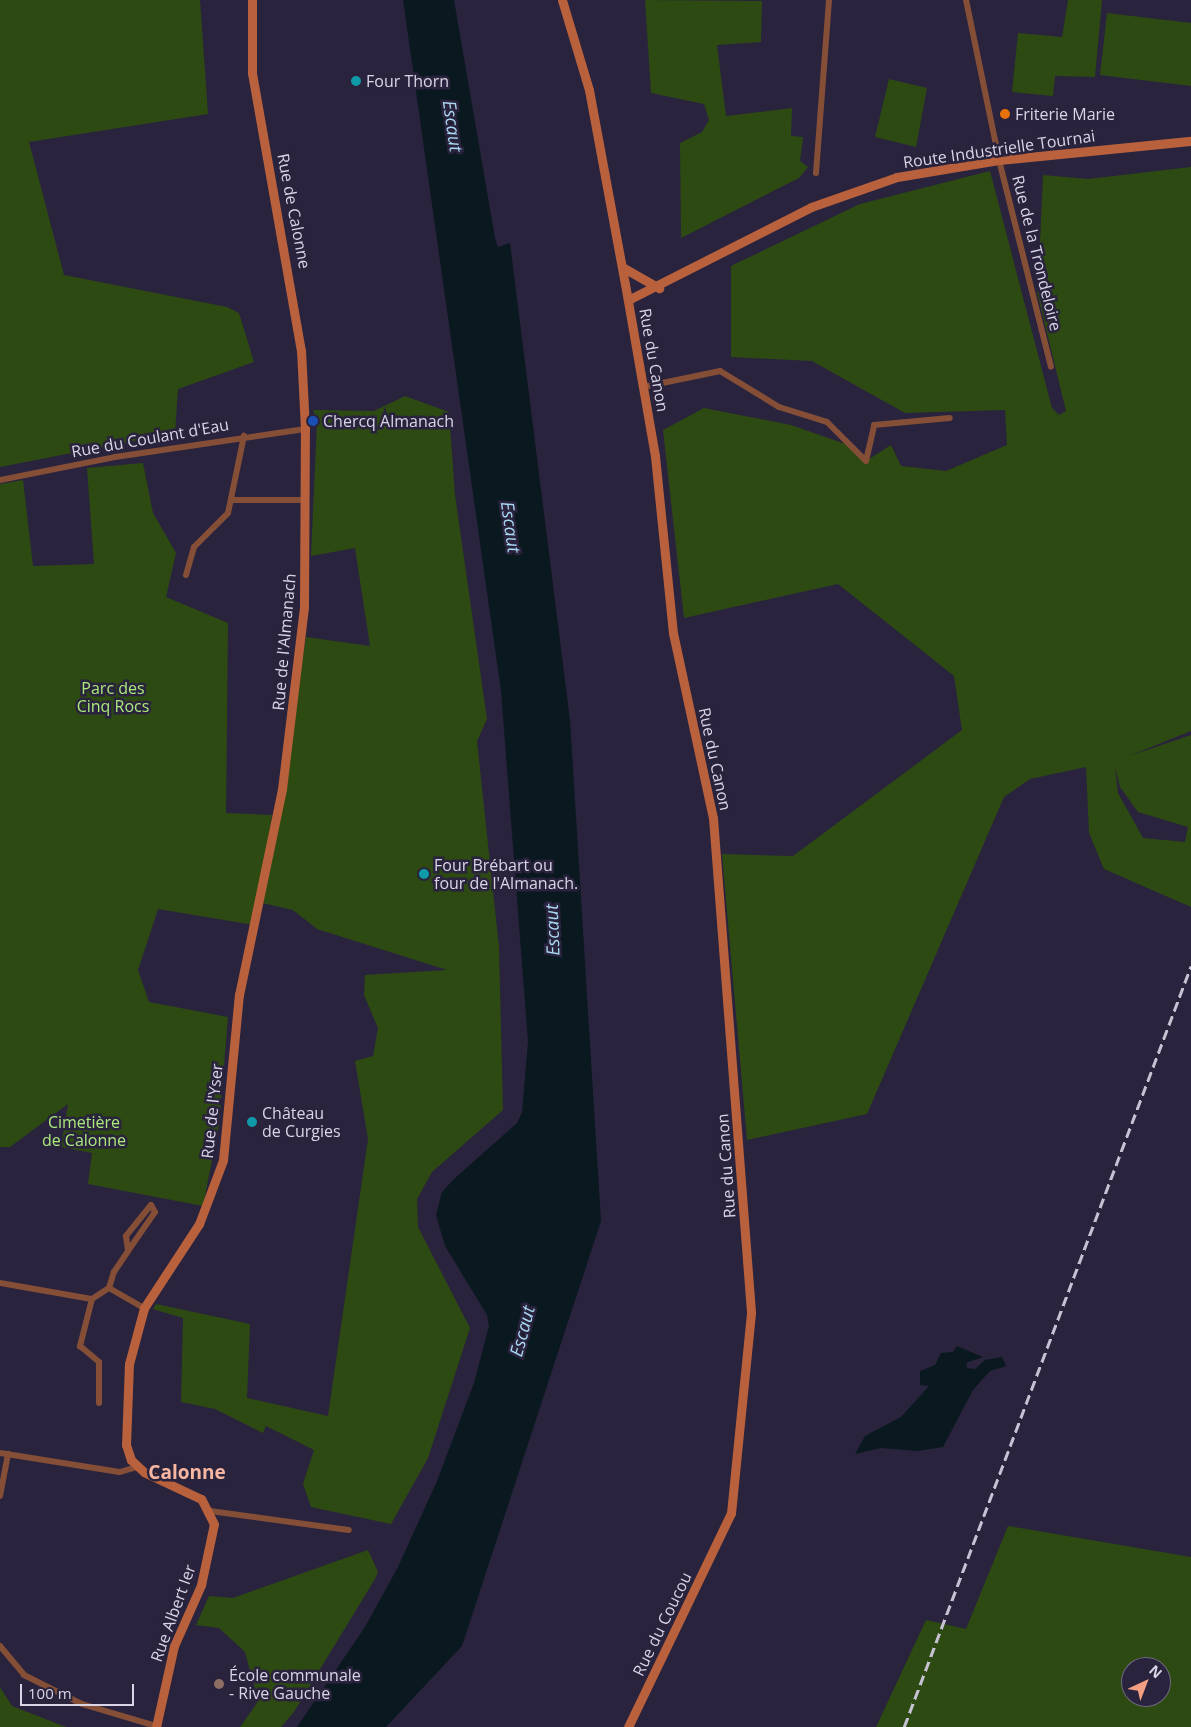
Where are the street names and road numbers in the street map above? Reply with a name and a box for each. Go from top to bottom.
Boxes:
street label: Route Industrielle Tournai [902,126,1096,172]
street label: Rue de Calonne [273,152,315,270]
street label: Rue de la Trondeloire [1008,173,1066,333]
street label: Rue du Canon [635,307,673,413]
street label: Rue du Coulant d'Eau [70,415,230,461]
street label: Rue de l'Almanach [268,573,300,711]
street label: Rue du Canon [695,706,735,812]
street label: Rue de l'Yser [197,1063,227,1159]
street label: Rue du Canon [713,1113,739,1219]
street label: Rue Albert Ier [147,1562,199,1664]
street label: Rue du Coucou [629,1569,695,1679]

